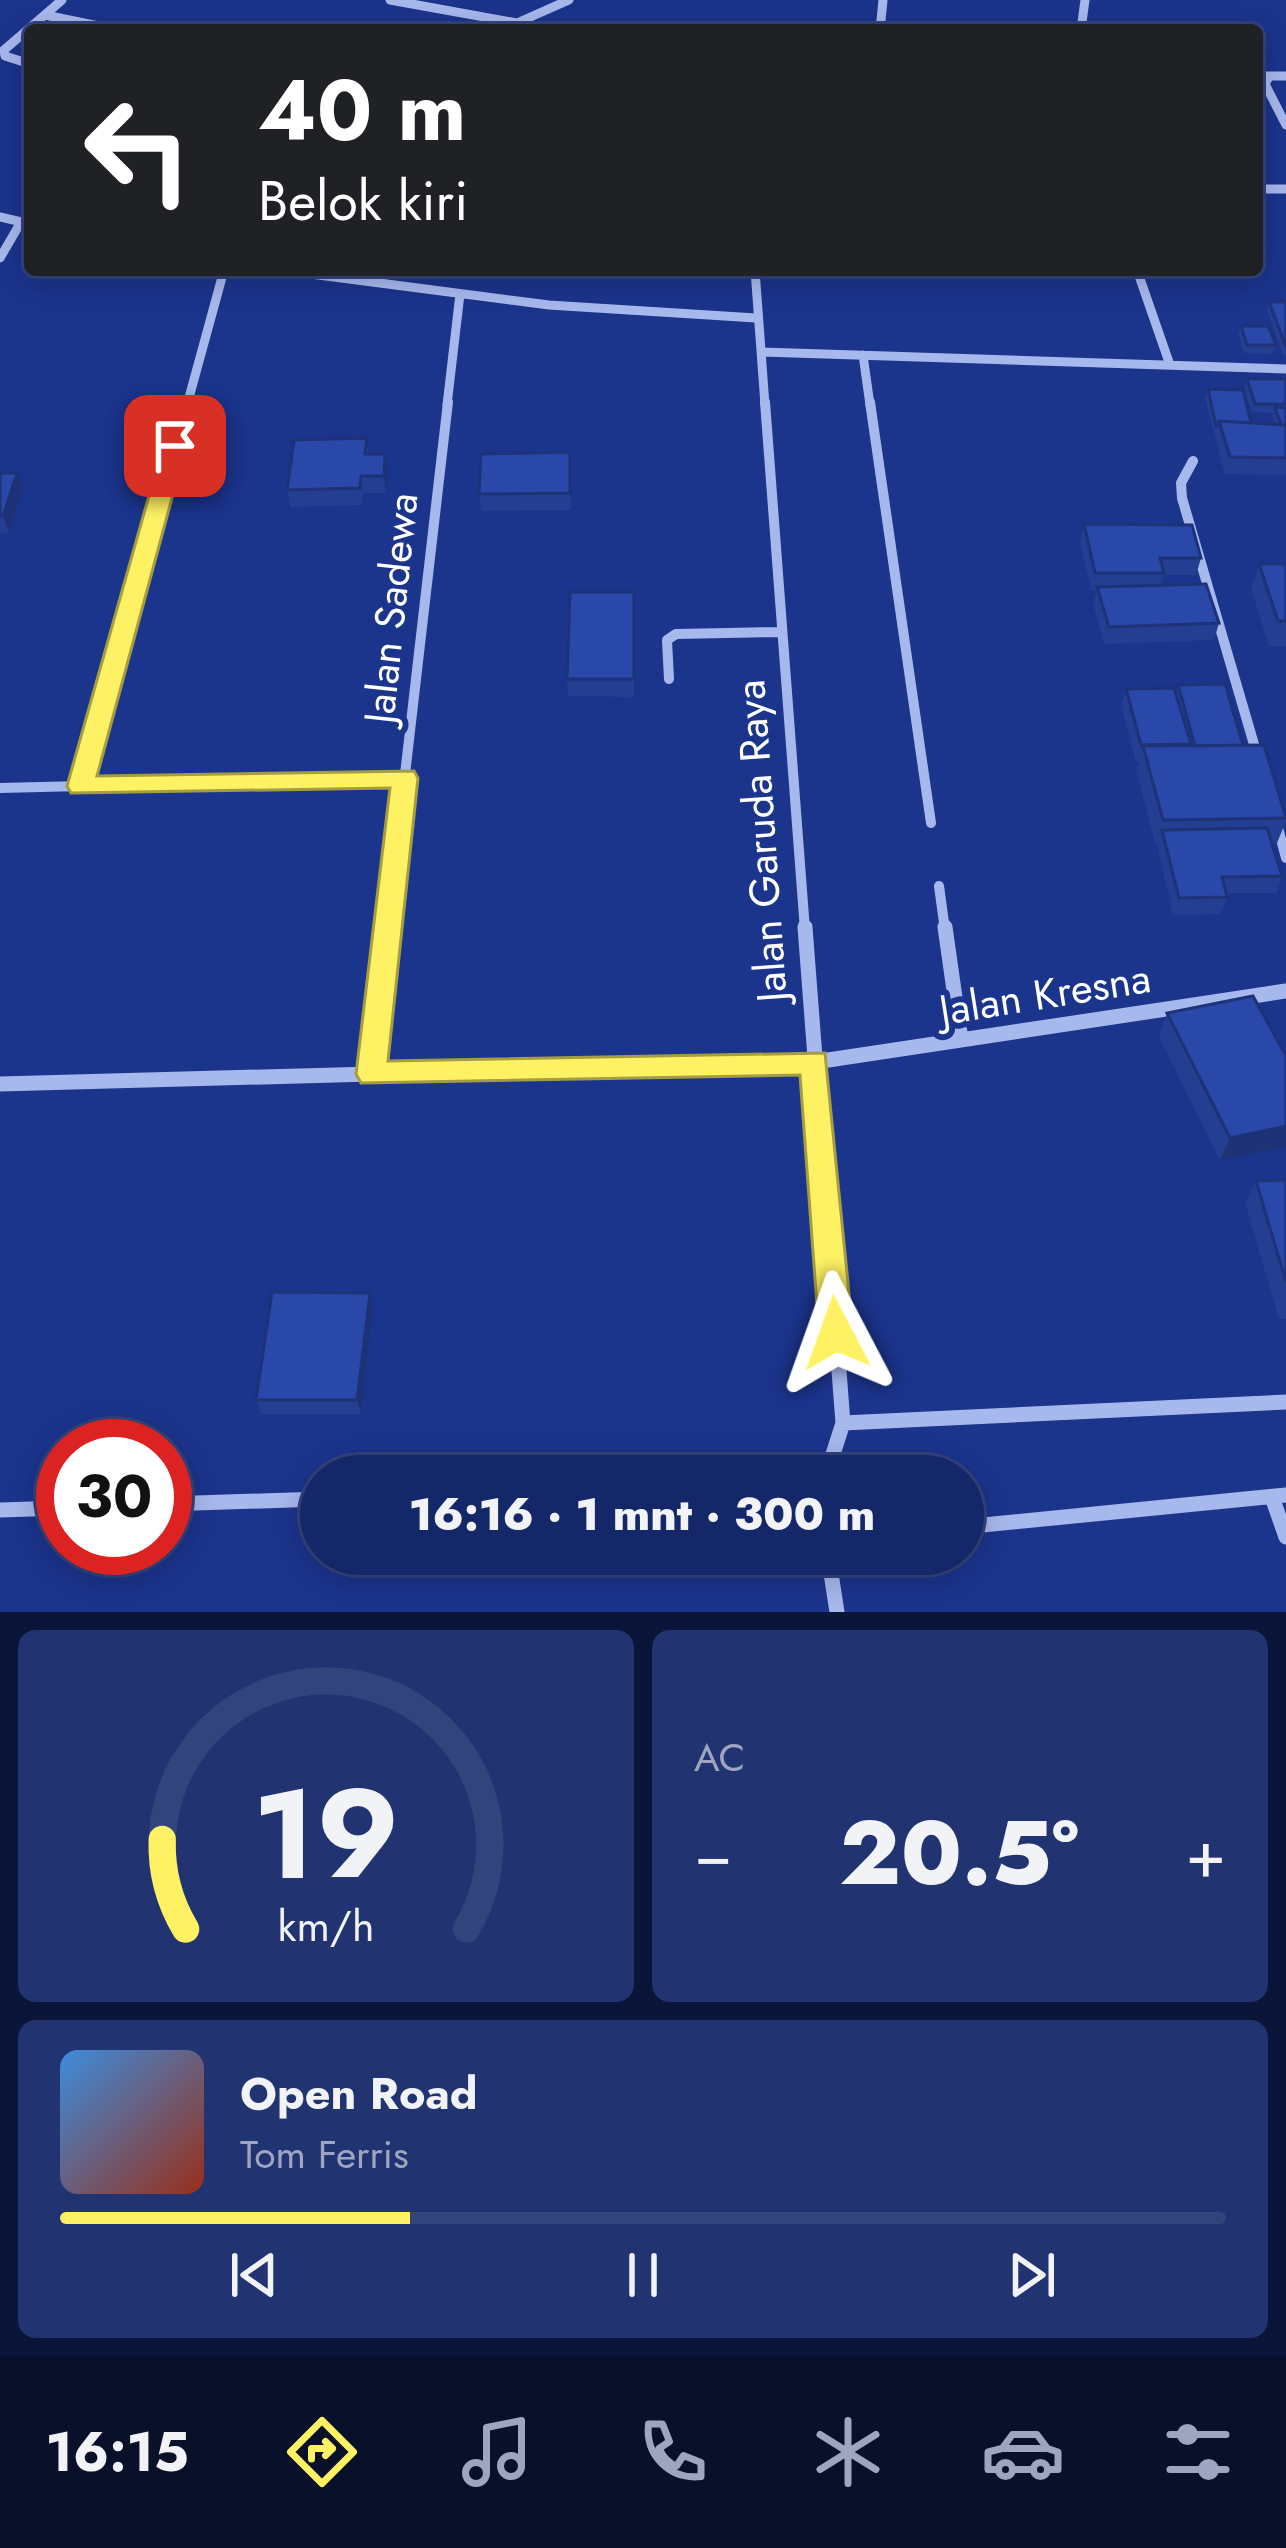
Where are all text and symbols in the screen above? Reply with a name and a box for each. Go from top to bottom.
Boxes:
text: 40 m [258,50,466,172]
icon: left [60,72,216,228]
text: Belok kiri [258,162,468,240]
pin [124,395,226,497]
icon: arrive [142,413,208,479]
street label: Jalan Sadewa [348,490,433,731]
street label: Jalan Garuda Raya [719,678,803,1009]
street label: Jalan Kresna [930,947,1155,1042]
position arrow [773,1270,899,1396]
speed limit sign: 30 [36,1419,192,1575]
text: 16:16 · 1 mnt · 300 m [409,1482,875,1547]
text: AC [694,1729,745,1786]
text: 19 [252,1744,400,1925]
text: 20.5° [839,1788,1079,1918]
text: − [694,1806,733,1902]
text: + [1185,1806,1226,1902]
text: km/h [278,1895,374,1957]
text: Open Road [240,2061,478,2126]
text: Tom Ferris [240,2126,409,2183]
icon: previous [221,2242,287,2308]
icon: pause [610,2242,676,2308]
icon: next [999,2242,1065,2308]
icon: directions [280,2410,364,2494]
icon: music [455,2410,539,2494]
icon: phone [631,2410,715,2494]
icon: climate [806,2410,890,2494]
icon: car [981,2410,1065,2494]
icon: filters [1156,2410,1240,2494]
text: 16:15 [46,2413,189,2491]

